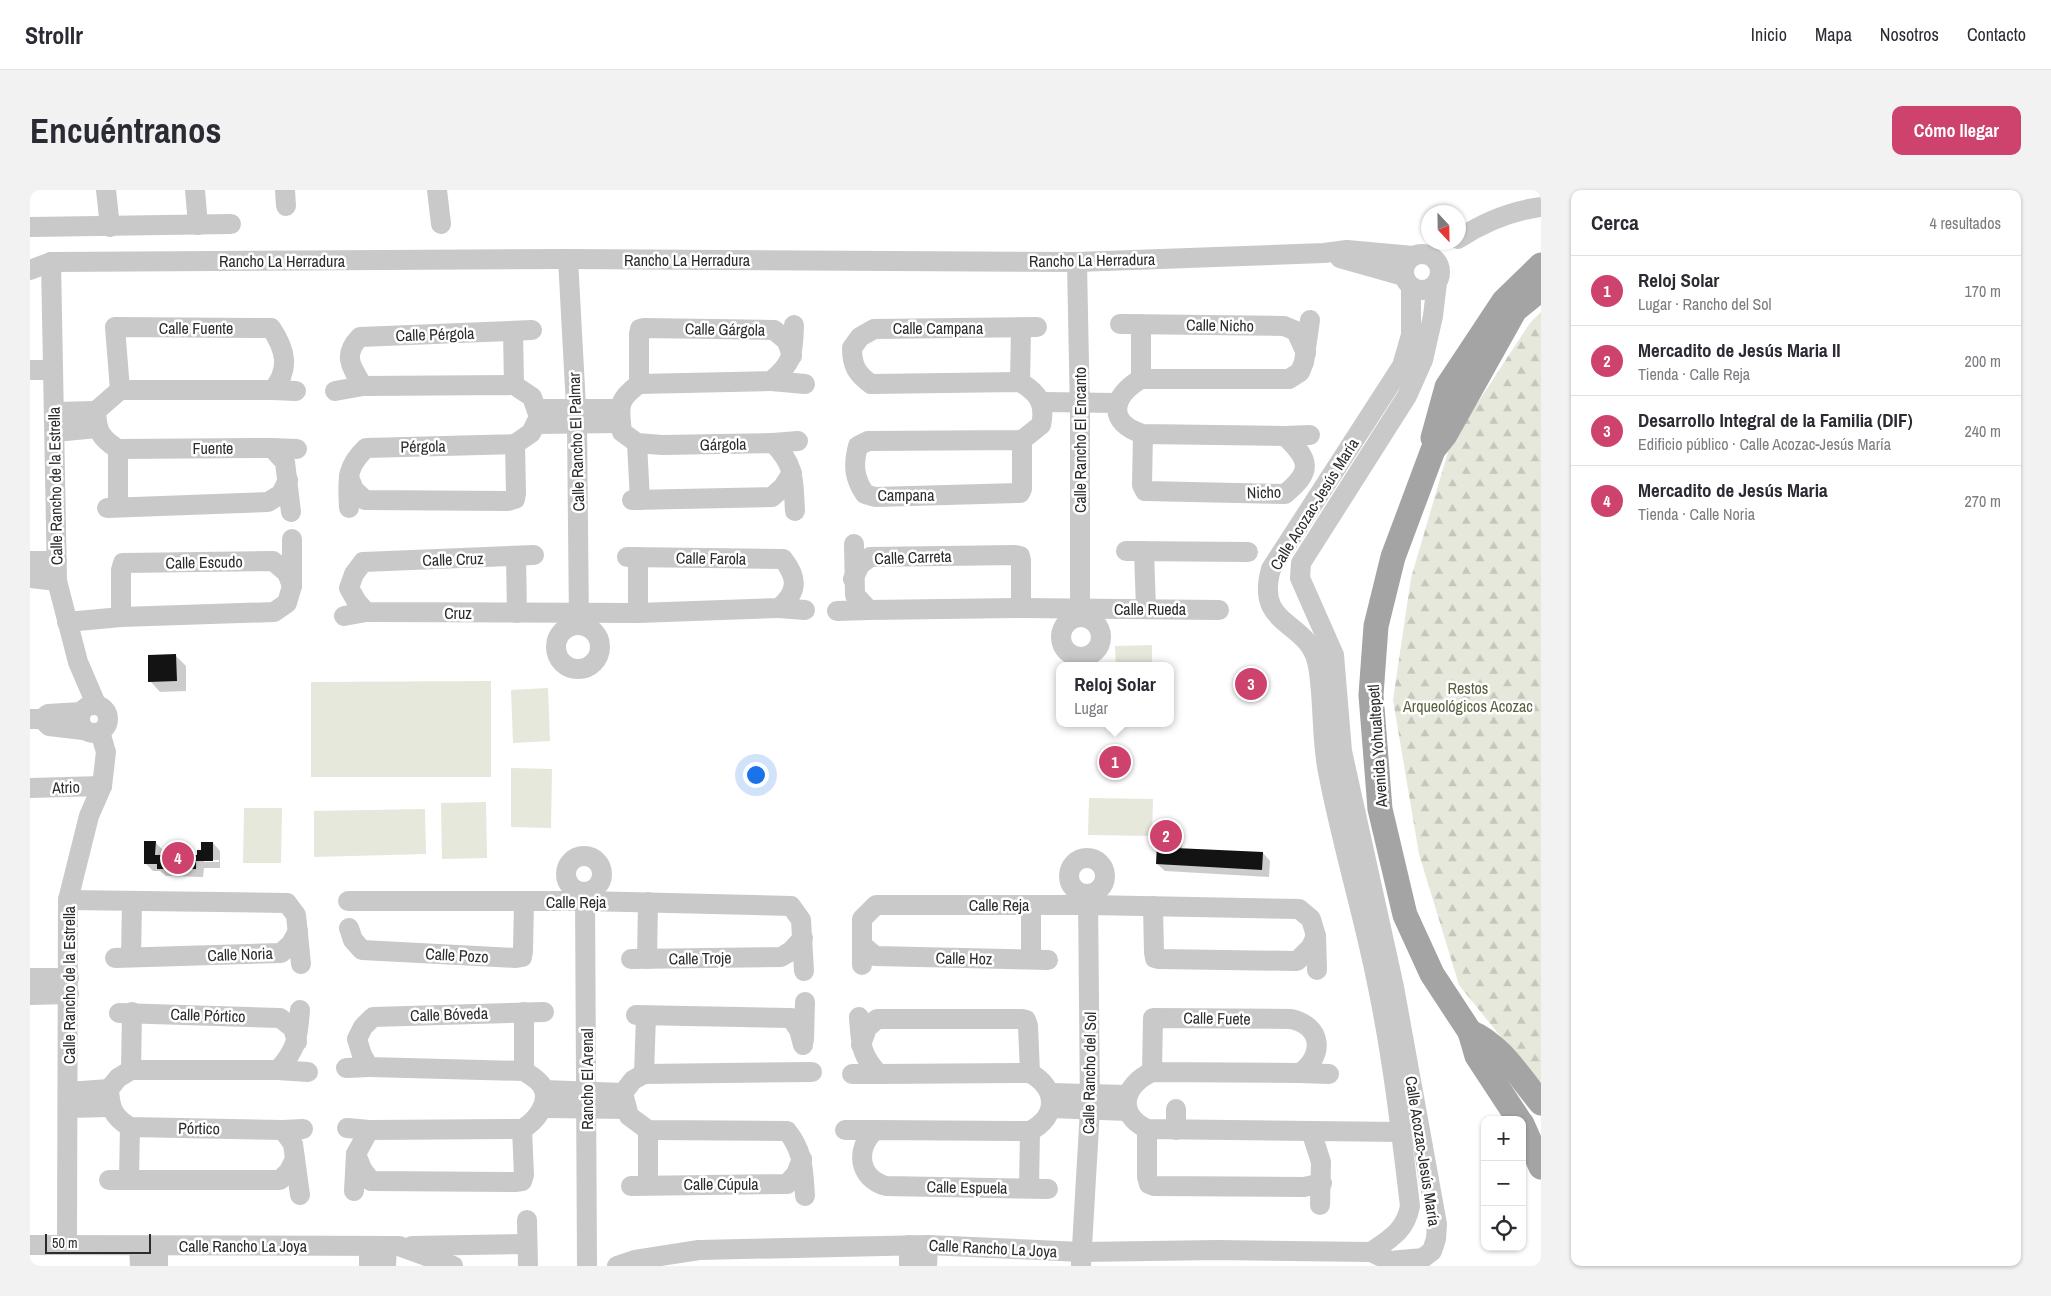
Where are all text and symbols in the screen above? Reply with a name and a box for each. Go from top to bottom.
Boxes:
text: Strollr [25,19,83,51]
text: Inicio [1751,22,1787,47]
text: Mapa [1815,22,1852,47]
text: Nosotros [1880,22,1939,47]
text: Contacto [1967,22,2026,47]
button: Cómo llegar [1892,106,2021,155]
text: Encuéntranos [30,107,221,154]
north arrow [1421,205,1466,250]
text: Cerca [1591,208,1639,237]
text: 4 resultados [1930,212,2001,234]
street label: Rancho La Herradura [1029,248,1156,272]
street label: Rancho La Herradura [624,249,751,271]
street label: Rancho La Herradura [219,250,346,272]
text: Reloj Solar [1638,267,1719,293]
text: 1 [1603,280,1611,302]
text: 170 m [1965,280,2001,302]
text: Lugar · Rancho del Sol [1638,293,1771,315]
street label: Calle Nicho [1186,313,1254,337]
street label: Calle Fuente [159,317,233,339]
street label: Calle Gárgola [685,317,766,341]
street label: Calle Campana [893,317,984,339]
street label: Calle Pérgola [395,322,475,346]
text: Mercadito de Jesús Maria II [1638,337,1841,363]
text: 2 [1603,350,1611,372]
text: 200 m [1965,350,2001,372]
text: Tienda · Calle Reja [1638,363,1750,385]
street label: Calle Rancho El Encanto [1069,367,1091,513]
street label: Calle Rancho El Palmar [563,371,589,512]
street label: Calle Rancho de la Estrella [43,406,67,565]
text: Desarrollo Integral de la Familia (DIF) [1638,407,1913,433]
text: 3 [1603,420,1611,442]
text: 240 m [1965,420,2001,442]
street label: Gárgola [699,433,747,455]
street label: Calle Acozac-Jesús María [1264,433,1364,574]
text: Edificio público · Calle Acozac-Jesús María [1638,433,1891,455]
street label: Pérgola [400,435,446,457]
street label: Fuente [193,437,233,459]
text: Mercadito de Jesús Maria [1638,477,1828,503]
street label: Nicho [1246,480,1282,504]
street label: Campana [878,484,935,506]
text: 4 [1603,490,1611,512]
text: 270 m [1965,490,2001,512]
text: Tienda · Calle Noria [1638,503,1755,525]
street label: Calle Carreta [874,545,953,569]
street label: Calle Farola [676,546,747,570]
street label: Calle Cruz [422,547,484,571]
street label: Calle Escudo [165,550,243,574]
street label: Calle Rueda [1114,598,1187,620]
street label: Cruz [444,602,472,624]
popup [1056,662,1174,727]
pin: 3 [1235,665,1267,703]
text: Reloj Solar [1074,671,1156,697]
park label: Restos Arqueológicos Acozac [1402,677,1533,717]
street label: Avenida Yohualtepetl [1362,684,1392,809]
text: Lugar [1074,697,1108,719]
pin: 1 [1099,743,1131,781]
your location [743,762,769,788]
street label: Atrio [51,776,80,799]
pin: 2 [1150,817,1182,855]
pin: 4 [162,839,194,877]
street label: Calle Reja [546,891,607,913]
street label: Calle Reja [969,894,1030,916]
street label: Calle Rancho de la Estrella [58,905,80,1064]
street label: Calle Noria [207,942,274,966]
street label: Calle Pozo [425,942,489,968]
street label: Calle Troje [668,946,732,970]
street label: Calle Hoz [935,947,993,970]
street label: Calle Bóveda [410,1002,489,1026]
street label: Calle Pórtico [170,1003,246,1027]
street label: Calle Fuete [1183,1006,1251,1030]
street label: Calle Rancho del Sol [1077,1011,1101,1134]
street label: Rancho El Arenal [576,1028,598,1130]
street label: Calle Acozac-Jesús María [1400,1074,1446,1228]
map controls [1481,1116,1526,1251]
button: + [1481,1116,1526,1161]
street label: Pórtico [178,1117,220,1139]
button: − [1481,1161,1526,1206]
street label: Calle Cúpula [683,1173,759,1195]
street label: Calle Espuela [926,1175,1008,1199]
button: locate [1481,1206,1526,1251]
scale bar [45,1231,151,1254]
text: 50 m [52,1234,78,1252]
street label: Calle Rancho La Joya [928,1234,1058,1262]
street label: Calle Rancho La Joya [179,1235,308,1257]

